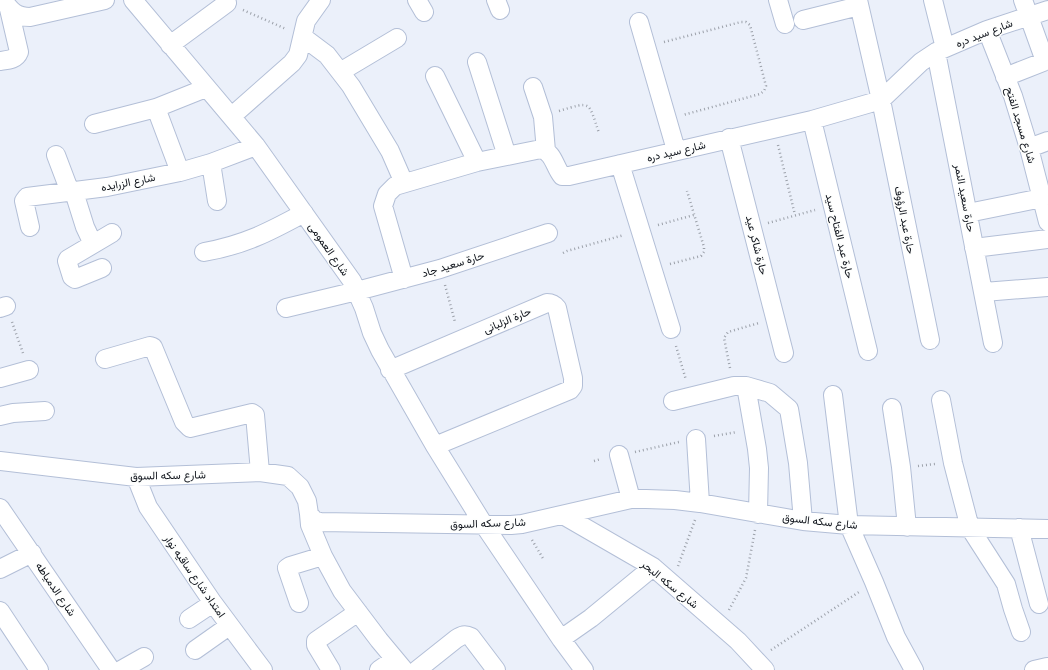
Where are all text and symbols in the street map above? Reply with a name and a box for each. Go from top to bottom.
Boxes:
street label: شارع سيد دره [954,16,1015,51]
street label: شارع مسجد الفتح [1002,85,1039,166]
street label: شارع سيد دره [645,137,707,166]
street label: حارة سعيد النمر [951,162,978,233]
street label: شارع الزرايده [100,170,157,195]
street label: حارة عبد الرؤوف [892,185,918,255]
street label: حارة عبد الفتاح سيد [822,192,857,280]
street label: حارة شاكر عيد [743,214,771,276]
street label: شارع العمومى [305,220,353,279]
street label: حارة سعيد جاد [420,248,486,280]
street label: حارة الزلبانى [481,304,533,336]
street label: شارع سكه السوق [130,467,206,484]
street label: شارع سكه السوق [782,510,859,533]
street label: شارع سكه السوق [450,515,526,532]
street label: امتداد شارع ساقيه نوار [160,531,229,621]
street label: شارع سكه البحر [637,556,702,612]
street label: شارع الدمياطه [32,559,79,620]

